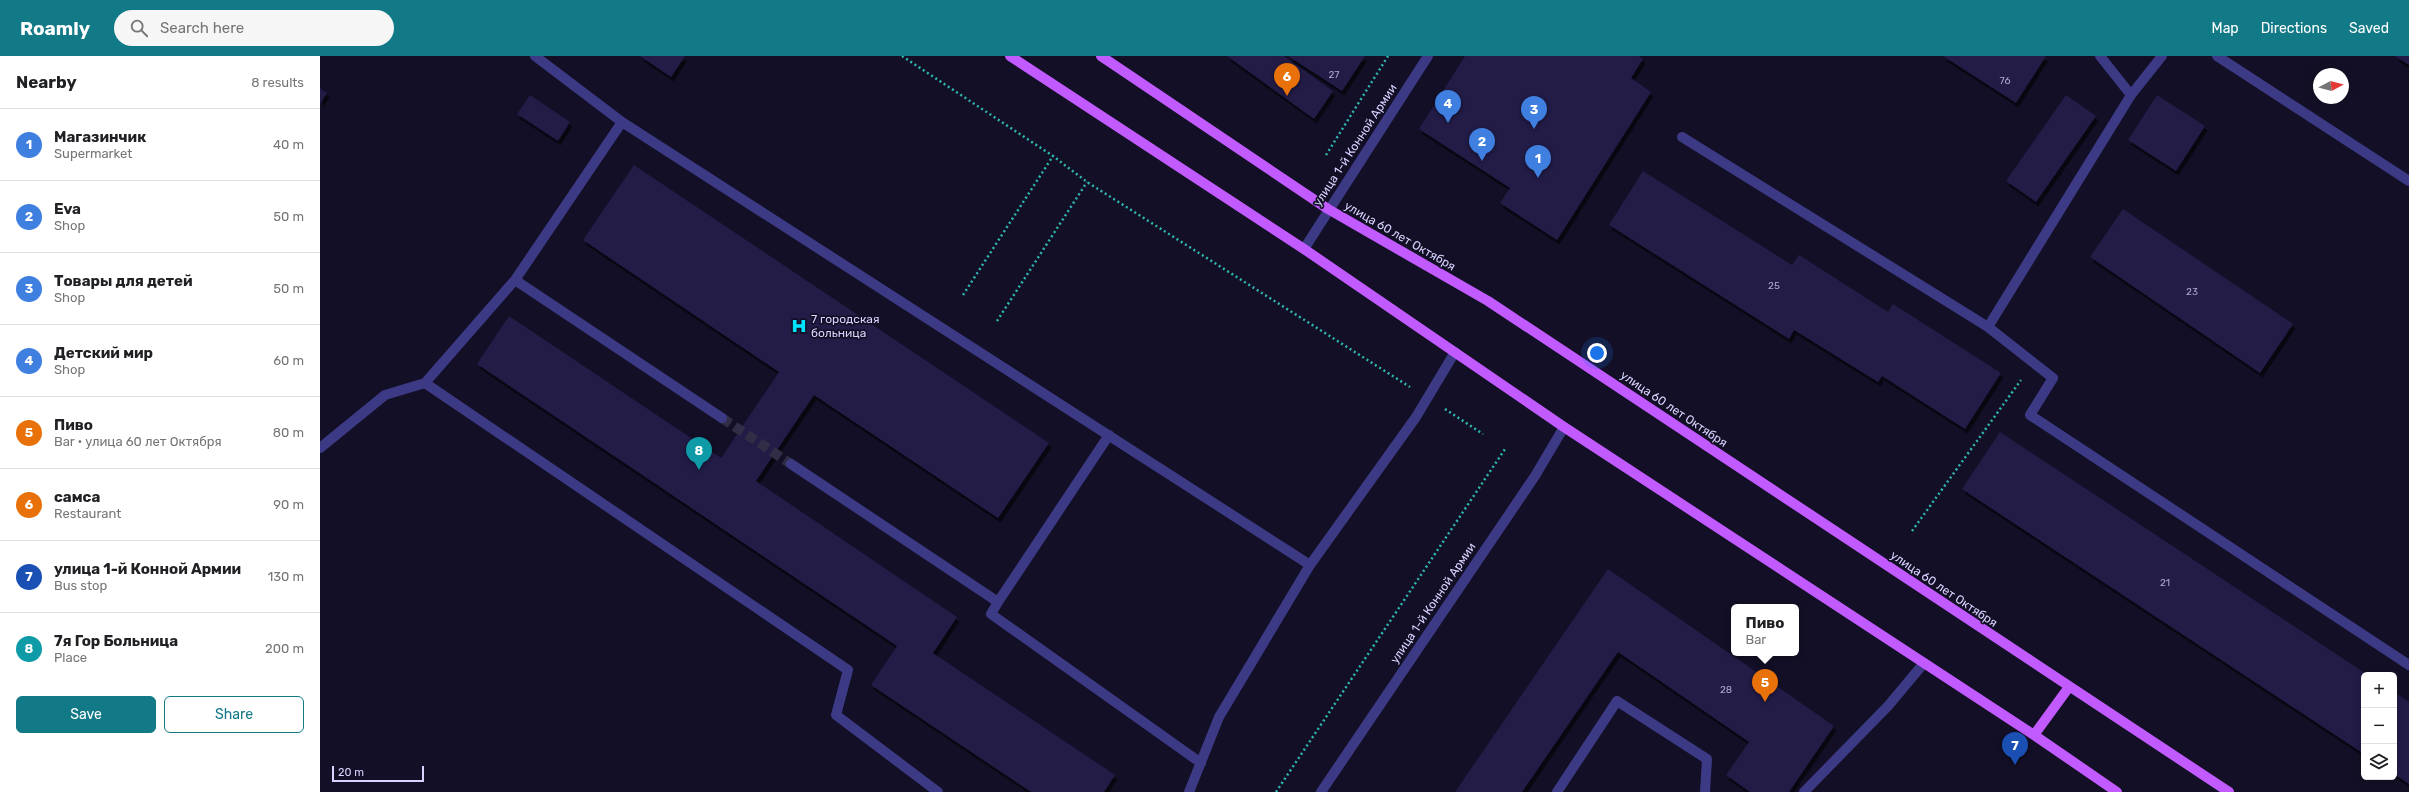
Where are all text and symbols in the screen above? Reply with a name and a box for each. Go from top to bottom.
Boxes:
search box [114,10,394,46]
text: Roamly [20,17,90,40]
icon: search [128,17,150,39]
text: Search here [160,19,244,37]
text: Map [2212,20,2239,37]
text: Directions [2261,20,2327,37]
text: Saved [2349,20,2389,37]
pin: 6 [1274,63,1300,96]
north arrow [2313,68,2349,104]
house number: 27 [1329,69,1340,81]
text: Nearby [16,72,77,92]
text: 8 results [251,75,304,90]
house number: 76 [2000,75,2010,87]
street label: улица 1-й Конной Армии [1310,81,1400,209]
pin: 4 [1435,90,1461,123]
pin: 3 [1521,96,1547,129]
text: Магазинчик [54,128,146,146]
pin: 2 [1469,128,1495,161]
text: 1 [26,137,32,152]
text: 40 m [273,137,304,152]
pin: 1 [1525,145,1551,178]
text: Supermarket [54,146,132,161]
street label: улица 60 лет Октября [1342,198,1458,274]
text: Eva [54,200,81,218]
text: 2 [25,209,33,224]
text: 50 m [273,209,304,224]
text: Shop [54,218,85,233]
text: Товары для детей [54,272,192,290]
house number: 25 [1768,280,1780,292]
text: 3 [25,281,33,296]
text: 50 m [273,281,304,296]
house number: 23 [2186,286,2198,298]
text: Shop [54,290,85,305]
place label: 7 городская больница [811,312,879,340]
hospital icon: 7 городская больница [790,317,808,335]
your location [1587,343,1607,363]
text: Детский мир [54,344,153,362]
text: 4 [25,353,33,368]
text: 60 m [273,353,304,368]
text: Shop [54,362,85,377]
street label: улица 60 лет Октября [1618,368,1730,450]
text: Пиво [54,416,93,434]
text: 5 [25,425,33,440]
text: 80 m [273,425,304,440]
text: Bar · улица 60 лет Октября [54,434,222,449]
pin: 8 [686,437,712,470]
text: самса [54,488,100,506]
text: 6 [25,497,33,512]
text: 90 m [273,497,304,512]
text: Restaurant [54,506,121,521]
street label: улица 1-й Конной Армии [1387,540,1479,666]
street label: улица 60 лет Октября [1888,548,2000,630]
text: улица 1-й Конной Армии [54,560,241,578]
text: 7 [25,569,33,584]
text: 130 m [268,569,304,584]
house number: 21 [2160,577,2170,589]
text: Bus stop [54,578,107,593]
popup [1731,604,1799,656]
text: Пиво [1745,614,1785,632]
text: 7я Гор Больница [54,632,178,650]
text: Bar [1745,632,1766,647]
text: 8 [25,641,33,656]
text: 200 m [265,641,304,656]
text: Place [54,650,87,665]
pin: 5 [1752,669,1778,702]
map controls [2361,672,2397,780]
button: + [2361,672,2397,708]
house number: 28 [1720,684,1732,696]
button: Save [16,696,156,733]
button: Share [164,696,304,733]
button: − [2361,708,2397,744]
pin: 7 [2002,732,2028,765]
button: layers [2361,744,2397,780]
scale bar [332,764,424,783]
text: 20 m [338,766,364,779]

